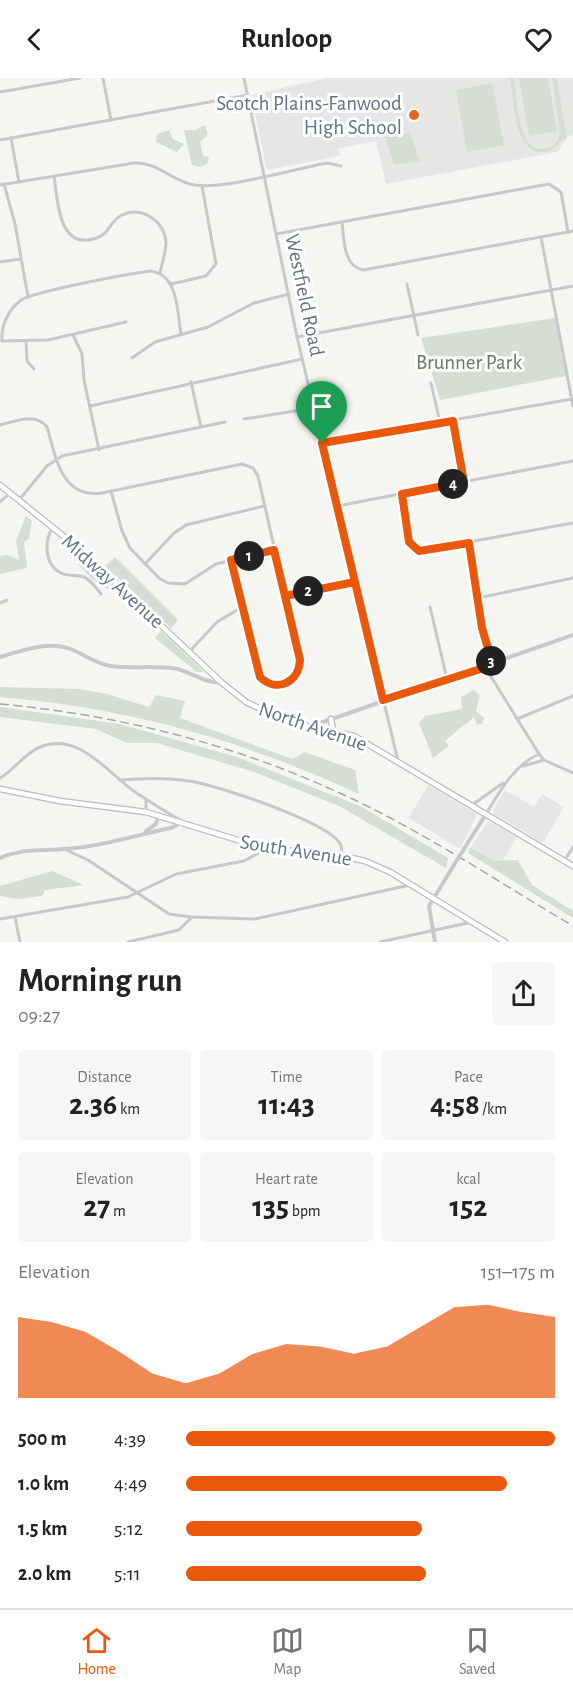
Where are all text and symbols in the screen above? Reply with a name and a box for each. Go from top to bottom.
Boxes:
icon: back [18,23,51,56]
icon: heart [522,23,555,56]
text: Runloop [241,25,332,52]
place label: Scotch Plains-Fanwood High School [216,93,402,138]
marker: Scotch Plains-Fanwood High School [407,108,421,122]
street label: Westfield Road [281,232,328,358]
park label: Brunner Park [416,352,522,373]
pin [296,381,347,443]
icon: arrive [305,390,338,423]
pin: 4 [438,469,468,499]
text: 4 [449,476,457,492]
street label: Midway Avenue [58,530,168,632]
pin: 1 [234,541,264,571]
text: 1 [246,548,252,564]
pin: 2 [293,576,323,606]
text: 2 [304,583,312,599]
pin: 3 [476,646,506,676]
text: 3 [488,653,494,669]
street label: North Avenue [256,698,370,755]
street label: South Avenue [239,831,353,870]
button: share [492,962,555,1025]
text: Morning run [18,965,182,998]
text: 09:27 [18,1006,60,1026]
text: Distance [77,1069,132,1085]
text: Time [271,1069,302,1085]
text: Pace [454,1069,483,1085]
text: 2.36 [69,1090,117,1120]
text: 11:43 [258,1090,315,1120]
text: 4:58 [430,1090,480,1120]
text: km [117,1101,140,1117]
text: /km [480,1101,507,1117]
text: Elevation [76,1171,133,1187]
text: Heart rate [255,1171,318,1187]
text: kcal [456,1171,481,1187]
text: 27 [83,1192,110,1222]
text: 135 [252,1192,289,1222]
text: 152 [450,1192,487,1222]
text: m [110,1203,126,1219]
text: bpm [289,1203,321,1219]
text: Elevation [18,1262,90,1282]
text: 151–175 m [480,1262,555,1282]
text: 500 m [18,1429,67,1449]
text: 4:39 [114,1429,146,1449]
text: 1.0 km [18,1474,69,1494]
text: 4:49 [114,1474,147,1494]
text: 1.5 km [18,1519,67,1539]
text: 5:12 [114,1519,143,1539]
text: 2.0 km [18,1564,71,1584]
text: 5:11 [114,1564,141,1584]
tab: Home [77,1624,116,1679]
tab: Map [271,1624,304,1679]
tab: Saved [459,1624,496,1679]

